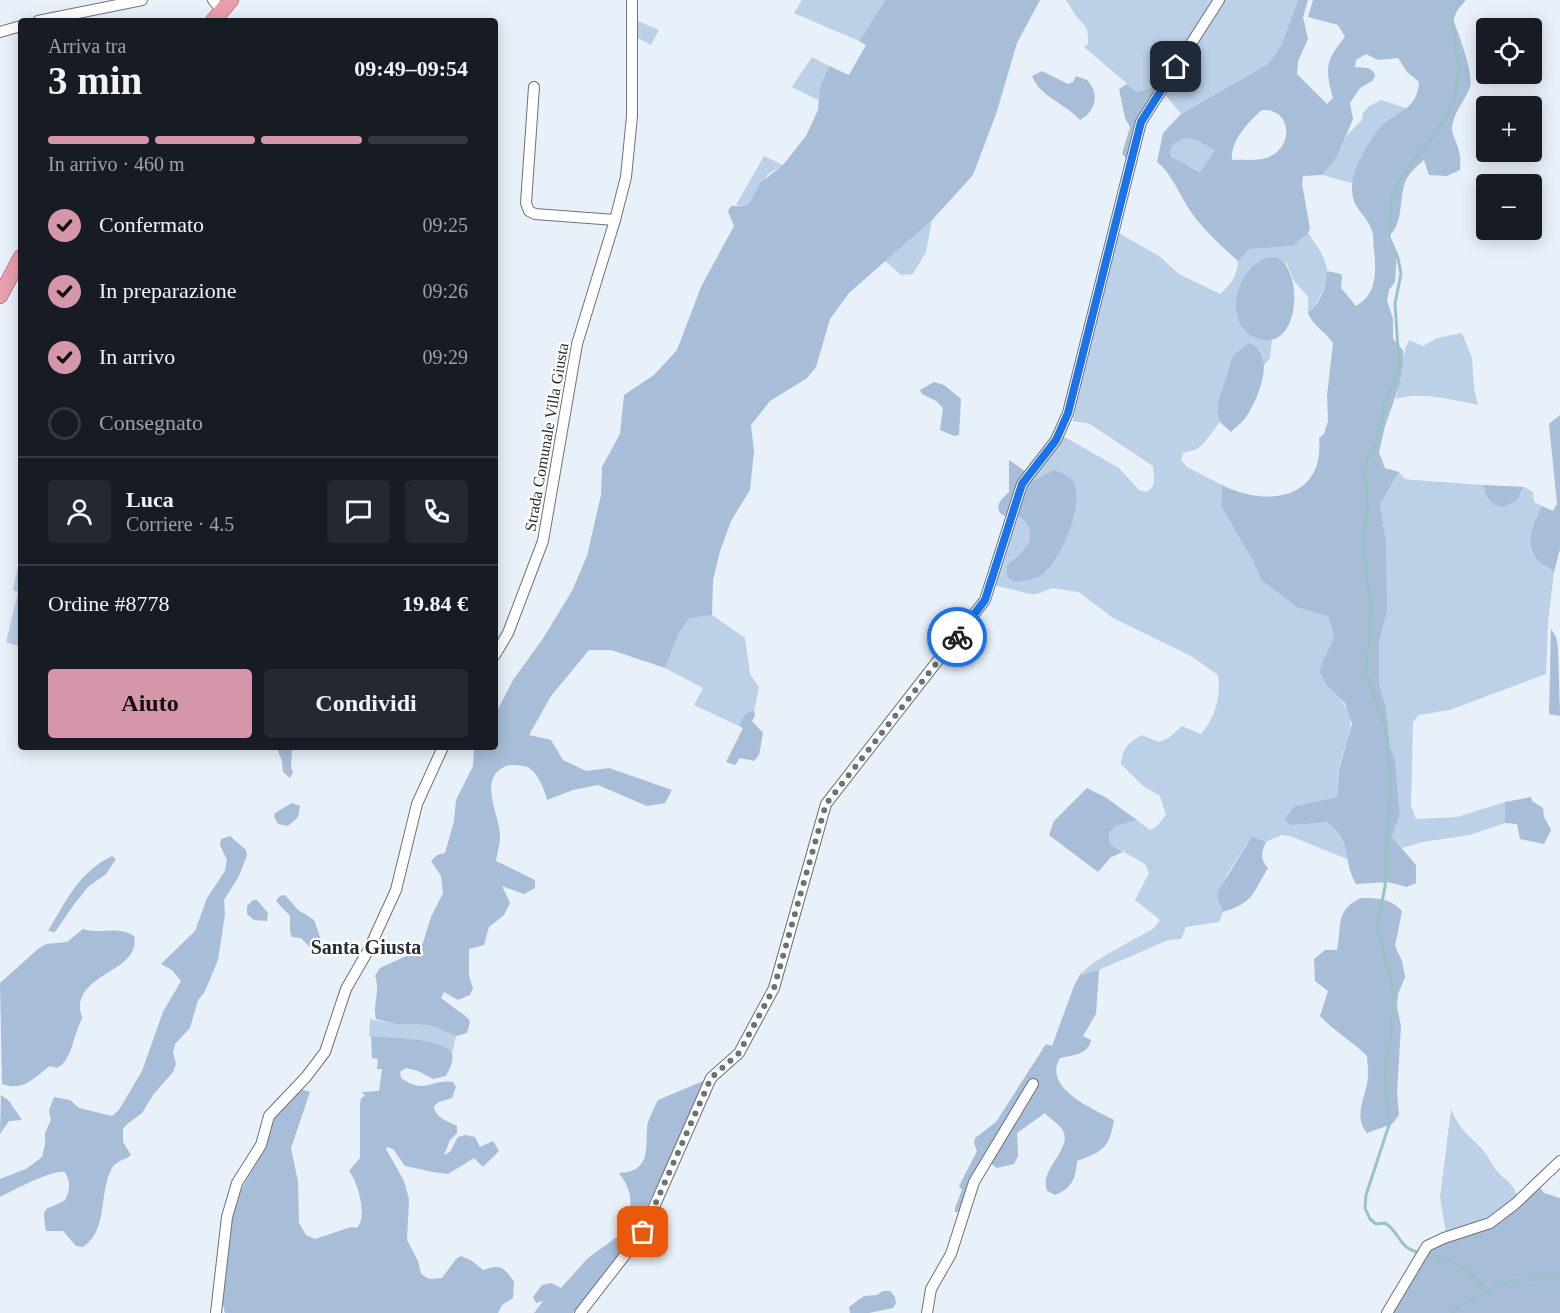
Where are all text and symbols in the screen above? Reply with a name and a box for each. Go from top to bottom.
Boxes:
map controls [1476,18,1542,240]
button: locate [1476,18,1542,84]
text: Arriva tra [48,35,126,57]
pin [1150,41,1201,92]
icon: home [1159,50,1192,83]
text: 09:49–09:54 [354,56,468,81]
text: 3 min [48,59,142,102]
button: + [1476,96,1542,162]
text: In arrivo · 460 m [48,153,185,175]
button: − [1476,174,1542,240]
icon: check [48,209,81,242]
text: Confermato [99,212,204,237]
text: 09:25 [422,214,468,236]
icon: check [48,275,81,308]
text: In preparazione [99,278,236,303]
text: 09:26 [422,280,468,302]
icon: check [48,341,81,374]
street label: Strada Comunale Villa Giusta [522,341,571,533]
text: In arrivo [99,344,175,369]
text: 09:29 [422,346,468,368]
text: Consegnato [99,410,203,435]
button: person [48,480,111,543]
button: chat [327,480,390,543]
button: phone [405,480,468,543]
text: Luca [126,487,174,512]
text: Corriere · 4.5 [126,513,234,535]
text: Ordine #8778 [48,591,170,616]
text: 19.84 € [402,591,468,616]
courier [927,607,987,667]
icon: bike [941,621,974,654]
button: Aiuto [48,669,252,738]
button: Condividi [264,669,468,738]
district label: Santa Giusta [311,936,421,958]
pin [617,1206,668,1257]
icon: bag [626,1215,659,1248]

